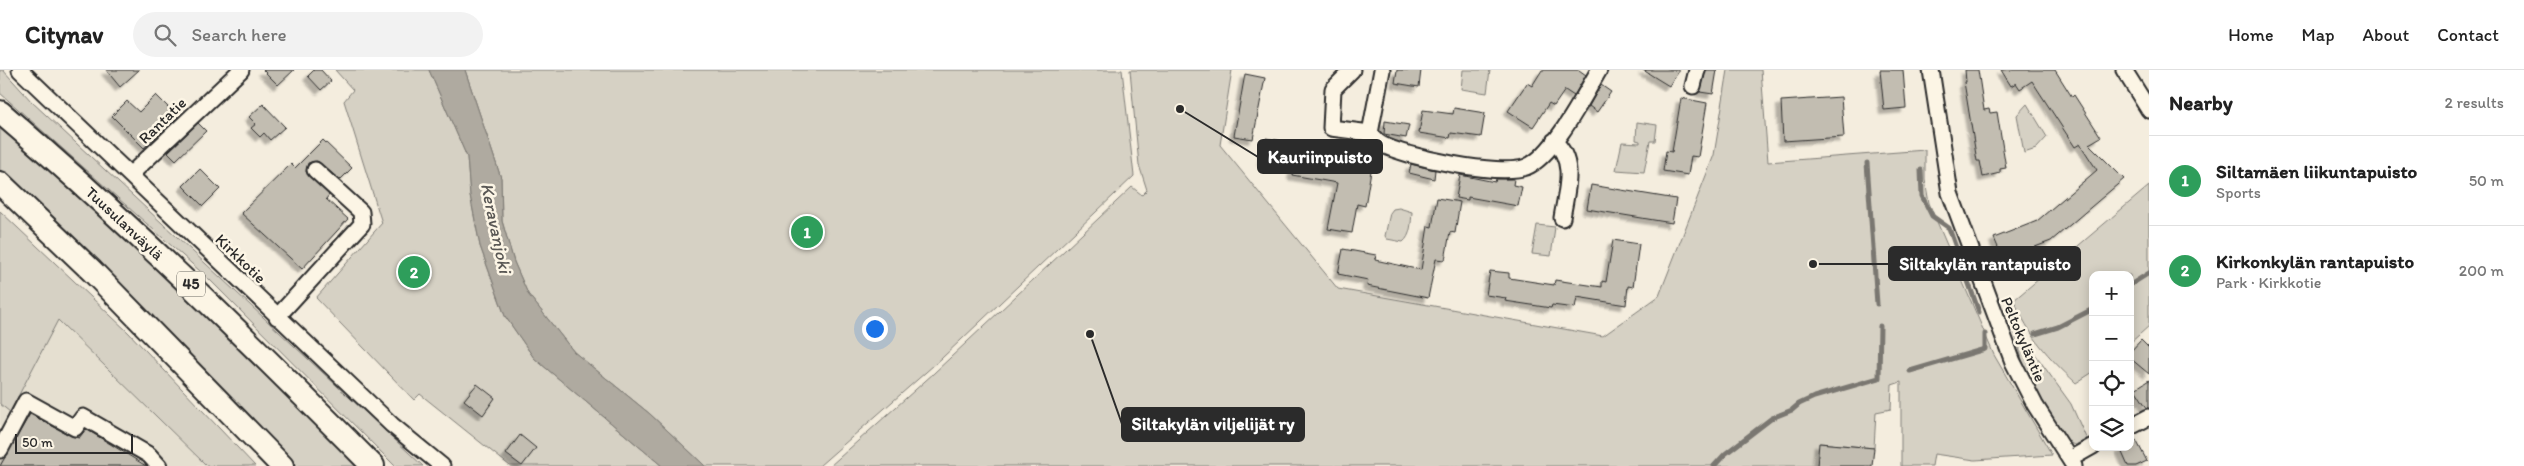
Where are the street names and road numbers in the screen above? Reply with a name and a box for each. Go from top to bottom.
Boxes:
street label: Rantatie [135,93,190,148]
street label: Tuusulanväylä [82,183,168,265]
street label: Kirkkotie [211,230,270,287]
road number: 45 [177,272,205,296]
street label: Peltokyläntie [1997,294,2050,384]

